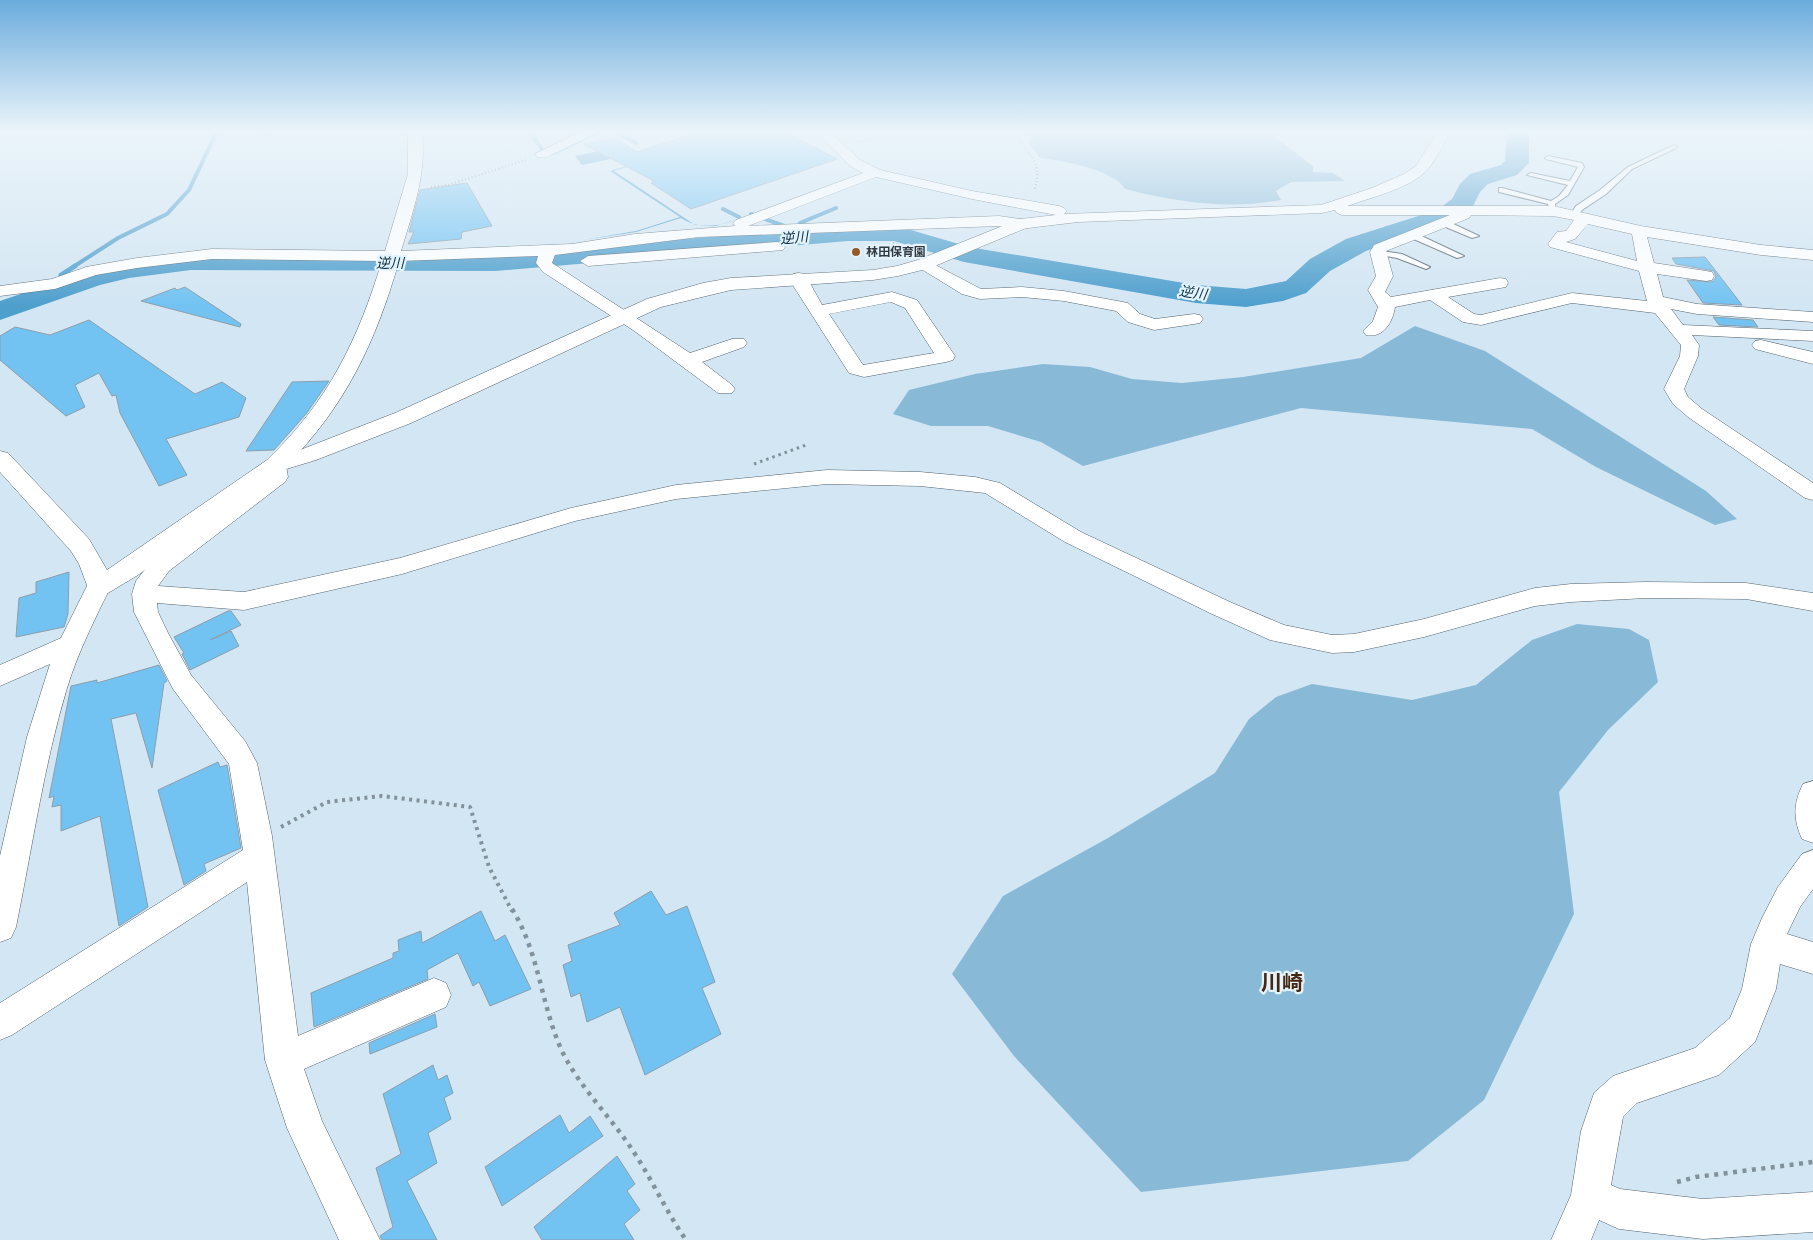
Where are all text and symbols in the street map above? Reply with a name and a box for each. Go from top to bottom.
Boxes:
water label: 逆川 [779,228,811,248]
place label: 林田保育園 [866,245,926,259]
marker: 林田保育園 [850,246,862,258]
water label: 逆川 [376,255,406,272]
water label: 逆川 [1178,283,1210,304]
district label: 川崎 [1261,970,1303,995]

